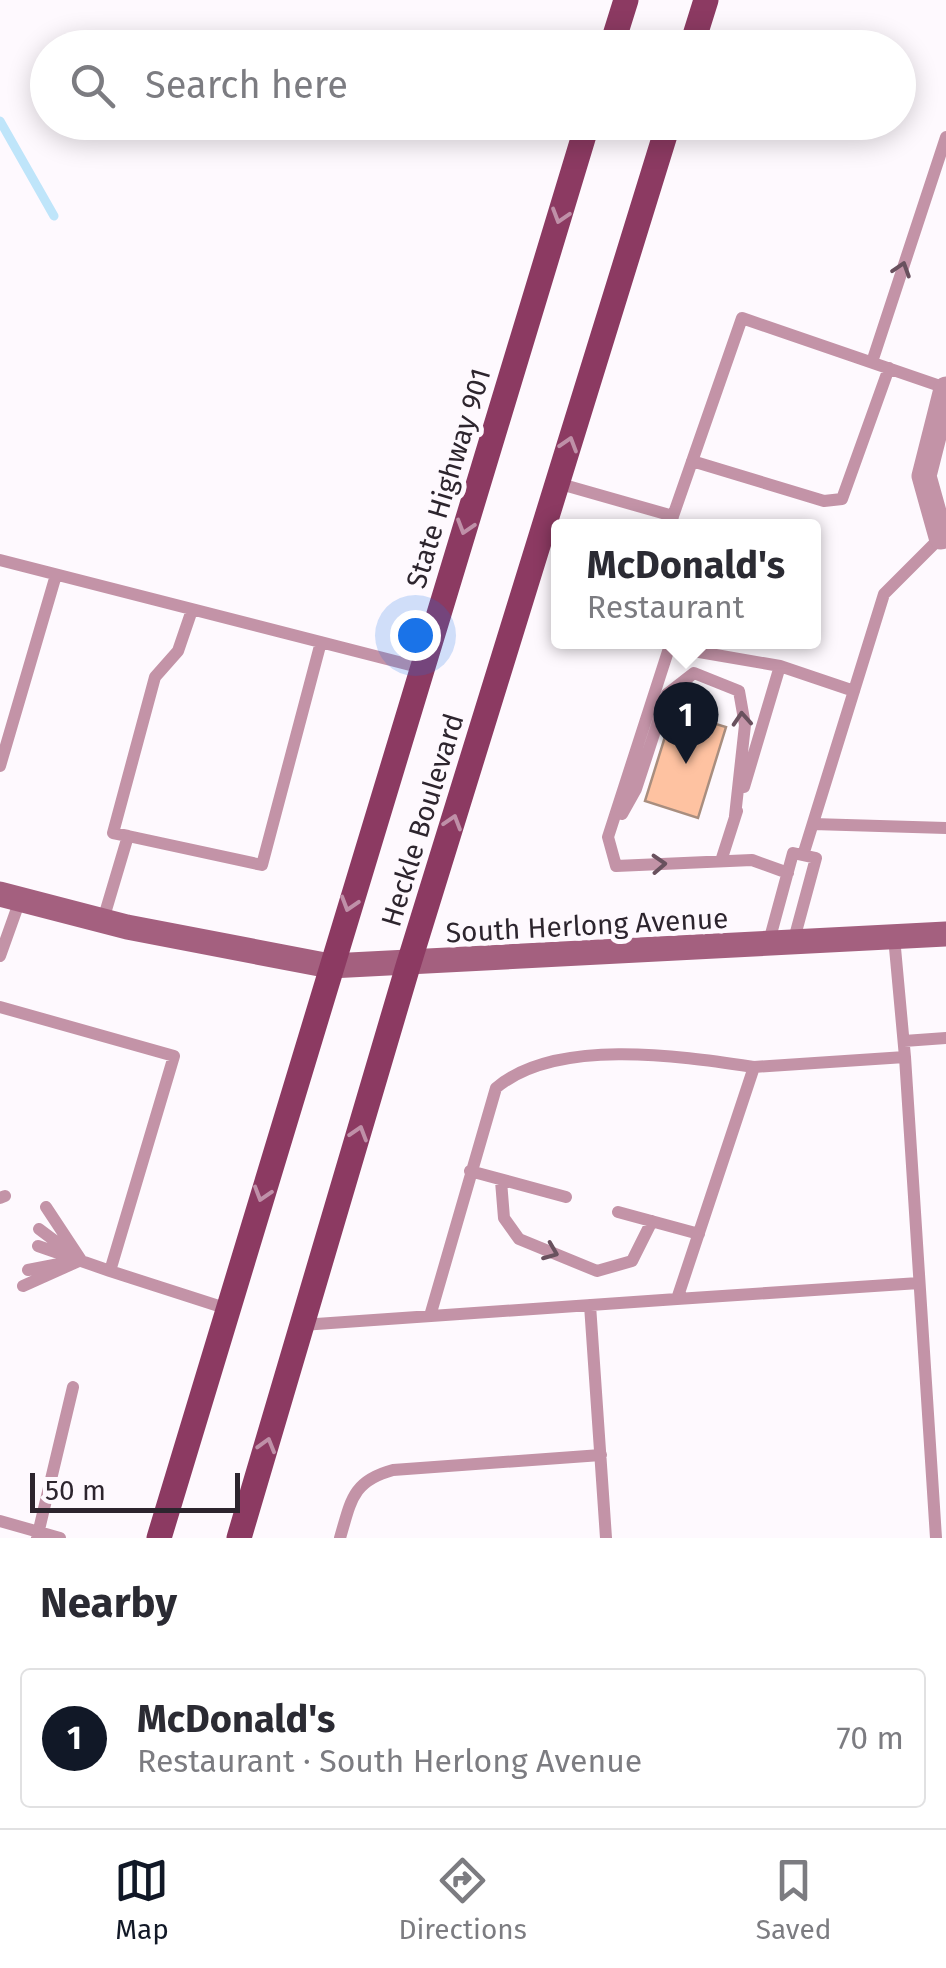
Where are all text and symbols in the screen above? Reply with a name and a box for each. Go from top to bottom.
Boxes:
search box [30,30,916,140]
icon: search [65,58,120,113]
text: Search here [145,62,348,108]
one-way arrow [551,206,572,223]
one-way arrow [891,262,911,279]
street label: State Highway 901 [399,364,498,592]
one-way arrow [557,437,578,454]
one-way arrow [456,517,477,534]
popup [551,519,821,649]
text: McDonald's [587,542,785,588]
text: Restaurant [587,588,744,626]
your location [390,610,441,661]
pin: 1 [654,682,718,764]
street label: Heckle Boulevard [374,710,471,931]
one-way arrow [732,711,753,727]
one-way arrow [441,814,462,831]
one-way arrow [651,854,667,875]
one-way arrow [341,895,361,912]
street label: South Herlong Avenue [445,902,729,949]
one-way arrow [347,1125,368,1142]
one-way arrow [253,1185,274,1202]
one-way arrow [541,1240,559,1260]
one-way arrow [255,1436,276,1454]
scale bar [30,1468,240,1512]
text: 50 m [45,1474,106,1507]
text: Nearby [40,1578,177,1628]
text: McDonald's [137,1696,335,1742]
text: 1 [67,1719,82,1757]
text: 70 m [836,1719,904,1757]
text: Restaurant · South Herlong Avenue [137,1742,642,1780]
tab: Map [114,1853,169,1946]
tab: Directions [398,1853,527,1946]
tab: Saved [756,1853,832,1946]

